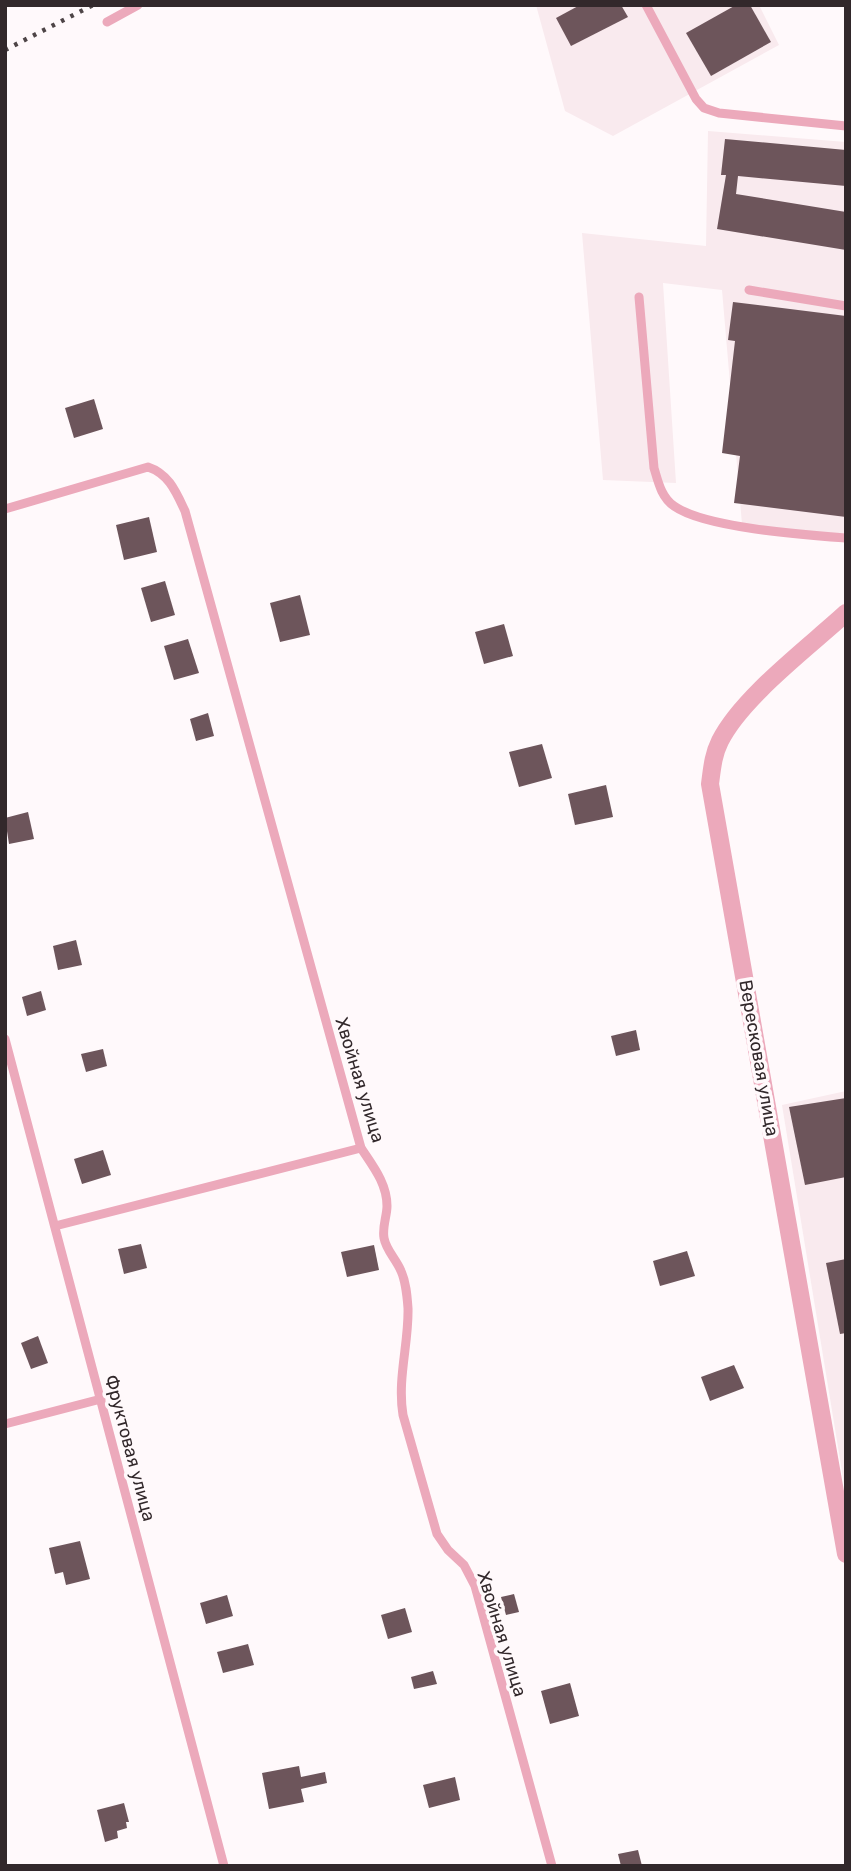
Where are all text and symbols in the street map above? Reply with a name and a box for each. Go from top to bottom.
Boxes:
street label: Вересковая улица [734,978,784,1138]
street label: Хвойная улица [331,1015,389,1145]
street label: Фруктовая улица [100,1372,160,1524]
street label: Хвойная улица [473,1569,531,1699]

